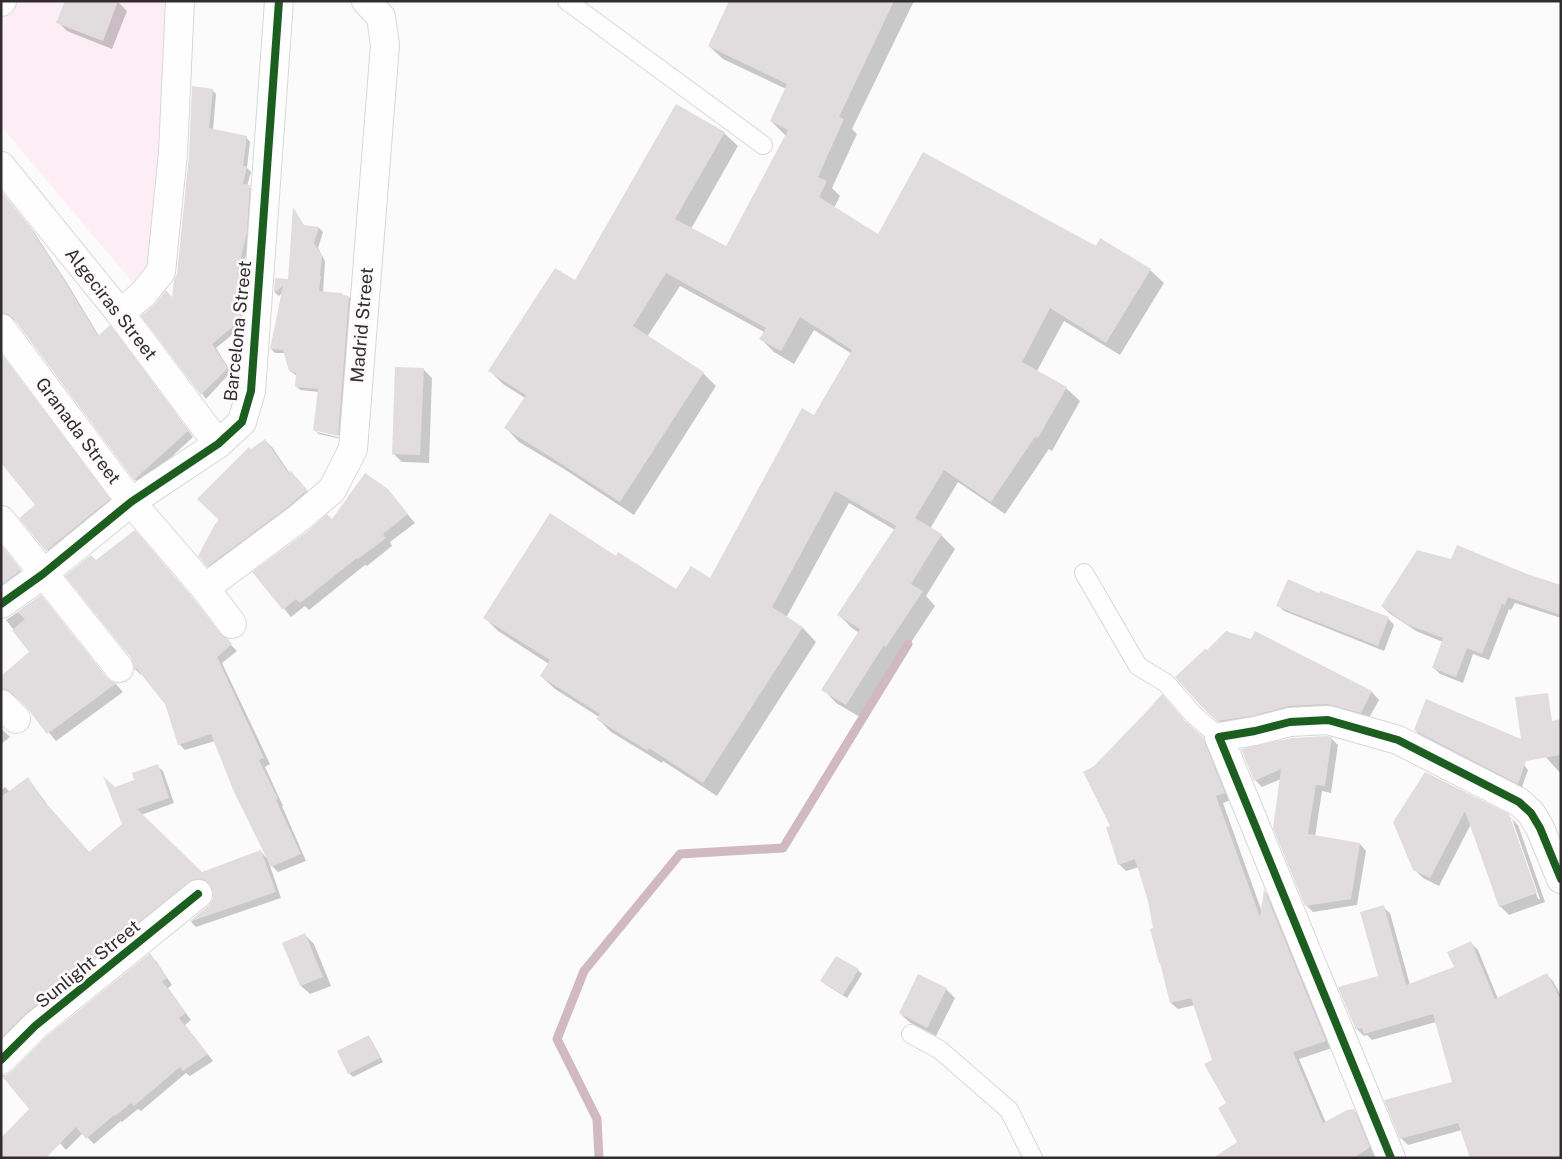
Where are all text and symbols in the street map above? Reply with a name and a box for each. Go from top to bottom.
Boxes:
street label: Algeciras Street [61,244,162,364]
street label: Barcelona Street [220,260,255,402]
street label: Madrid Street [346,266,377,384]
street label: Granada Street [32,373,125,488]
street label: Sunlight Street [31,915,144,1012]

